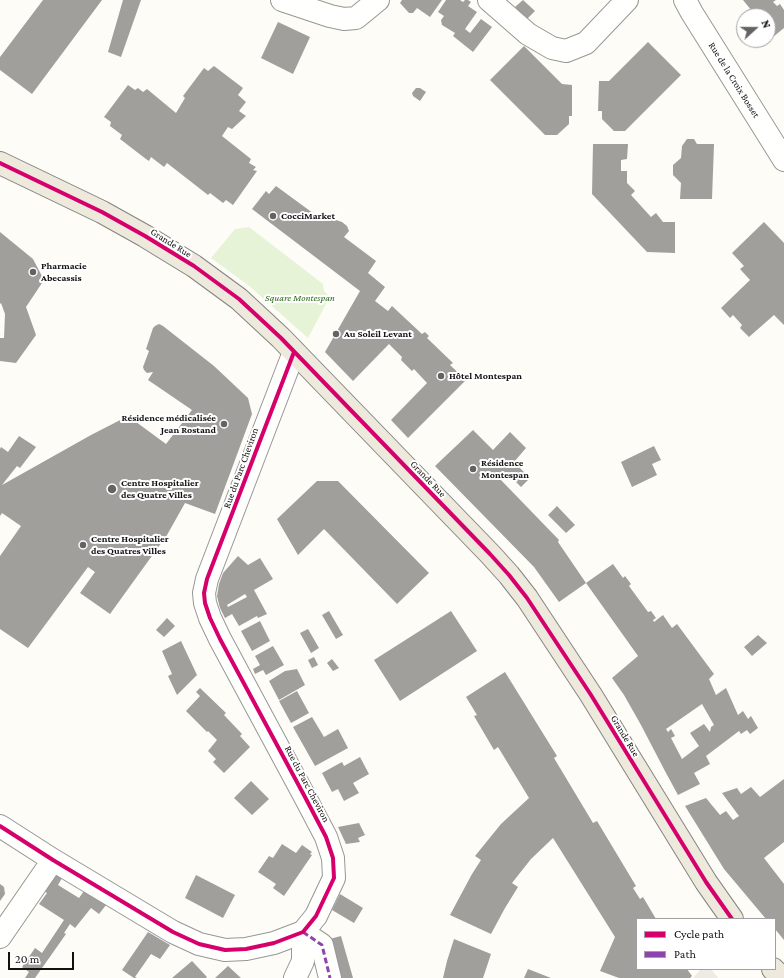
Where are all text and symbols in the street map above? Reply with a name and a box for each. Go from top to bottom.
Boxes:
north arrow [736,8,776,48]
text: N [759,18,773,30]
street label: Rue de la Croix Bosset [706,40,762,120]
place label: CocciMarket [281,210,335,222]
marker: CocciMarket [268,211,278,221]
street label: Grande Rue [148,226,194,260]
place label: Pharmacie Abecassis [41,260,87,284]
marker: Pharmacie Abecassis [28,267,38,277]
park label: Square Montespan [265,292,335,304]
place label: Au Soleil Levant [344,328,412,340]
marker: Au Soleil Levant [331,329,341,339]
place label: Hôtel Montespan [449,370,522,382]
marker: Hôtel Montespan [436,371,446,381]
place label: Résidence médicalisée Jean Rostand [122,412,216,436]
marker: Résidence médicalisée Jean Rostand [219,419,229,429]
street label: Rue du Parc Cheviron [221,426,261,510]
place label: Résidence Montespan [481,457,529,480]
street label: Grande Rue [408,458,448,500]
marker: Résidence Montespan [468,464,478,474]
place label: Centre Hospitalier des Quatre Villes [121,477,199,500]
marker: Centre Hospitalier des Quatre Villes [106,483,118,495]
place label: Centre Hospitalier des Quatres Villes [91,533,169,556]
marker: Centre Hospitalier des Quatres Villes [78,540,88,550]
street label: Grande Rue [608,713,642,759]
street label: Rue du Parc Cheviron [282,744,332,824]
legend [636,918,776,970]
text: Cycle path [674,927,724,941]
scale bar [10,944,76,970]
text: Path [674,947,696,961]
text: 20 m [15,952,39,966]

